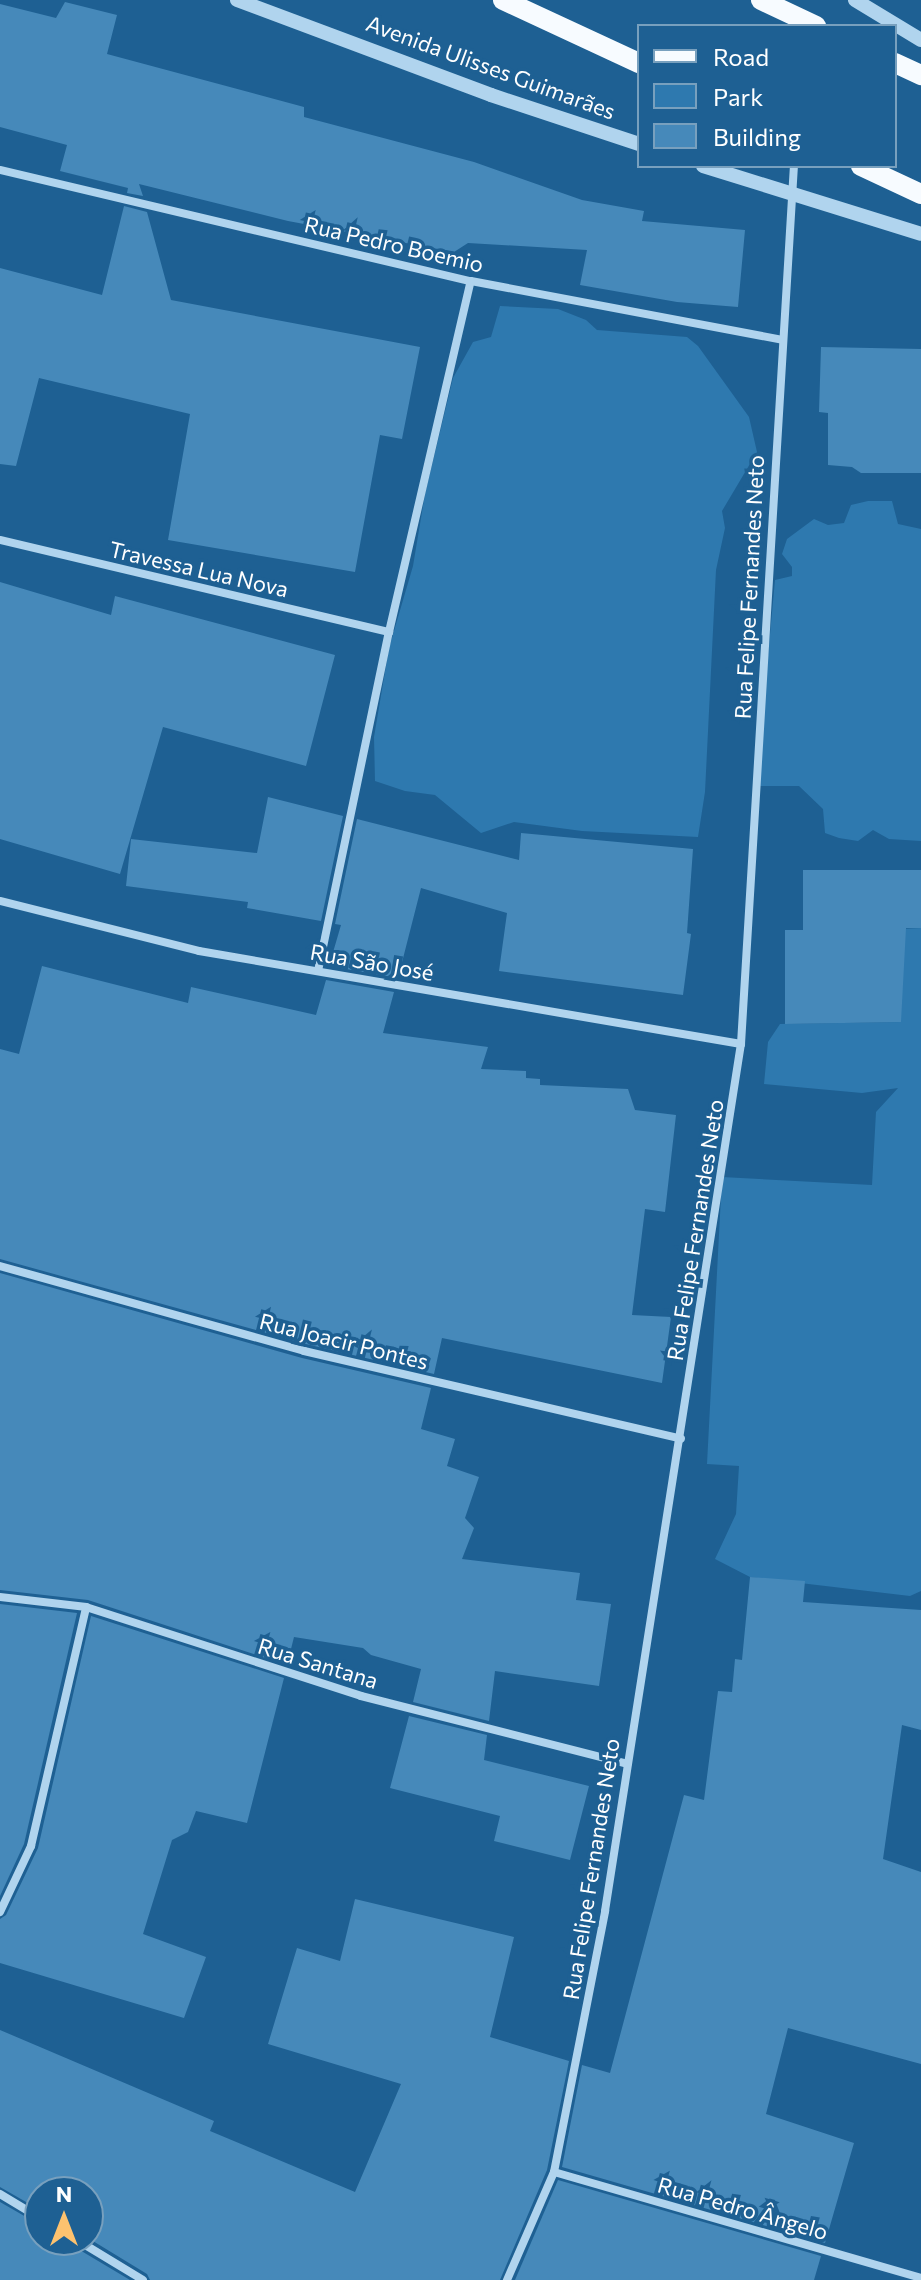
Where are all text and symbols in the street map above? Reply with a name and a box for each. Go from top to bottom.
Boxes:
street label: Avenida Ulisses Guimarães [363,10,619,124]
legend [637,24,897,168]
text: Road [713,42,769,71]
text: Park [713,82,763,111]
text: Building [713,122,801,151]
street label: Rua Pedro Boemio [302,211,486,277]
street label: Rua Felipe Fernandes Neto [729,454,769,720]
street label: Travessa Lua Nova [107,536,291,602]
street label: Rua São José [308,938,436,986]
street label: Rua Felipe Fernandes Neto [661,1097,729,1363]
street label: Rua Joacir Pontes [257,1307,431,1375]
street label: Rua Santana [255,1632,381,1694]
street label: Rua Felipe Fernandes Neto [557,1736,625,2002]
street label: Rua Pedro Ângelo [655,2171,831,2245]
north arrow [24,2176,104,2256]
text: N [56,2180,72,2207]

